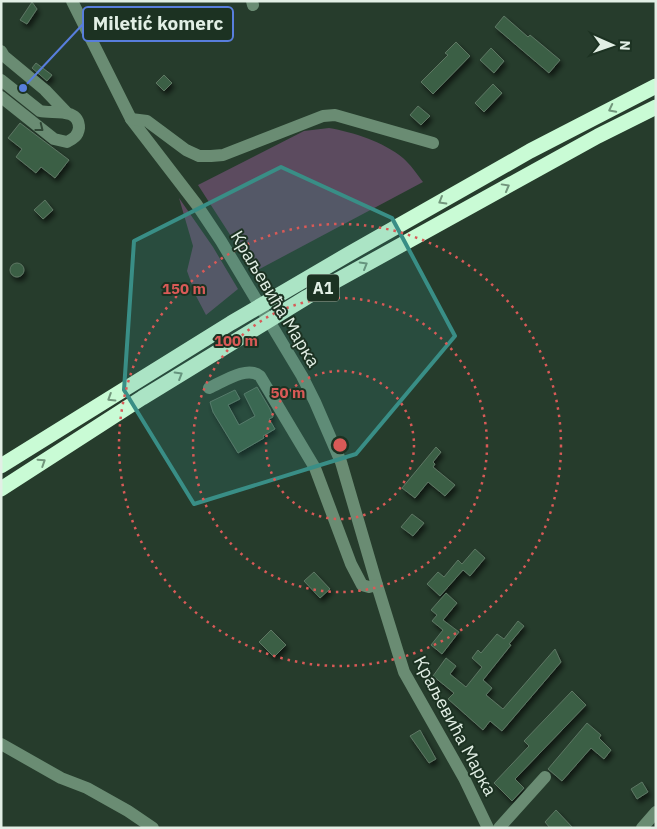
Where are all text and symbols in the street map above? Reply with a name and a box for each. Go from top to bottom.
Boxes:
callout: Miletić komerc [83,7,233,41]
text: Miletić komerc [93,11,224,35]
north arrow [587,20,637,70]
text: N [616,40,634,51]
one-way arrow [609,103,618,113]
one-way arrow [34,122,43,131]
one-way arrow [501,183,510,193]
one-way arrow [439,194,448,204]
street label: Краљевића Марка [226,226,325,372]
one-way arrow [358,261,367,271]
road number: A1 [307,274,339,302]
text: 150 m [162,279,206,298]
text: 100 m [214,331,258,350]
one-way arrow [174,372,183,381]
text: 50 m [271,383,305,402]
one-way arrow [107,391,116,401]
centre of rings [331,436,349,454]
one-way arrow [36,459,46,468]
street label: Краљевића Марка [409,652,502,800]

